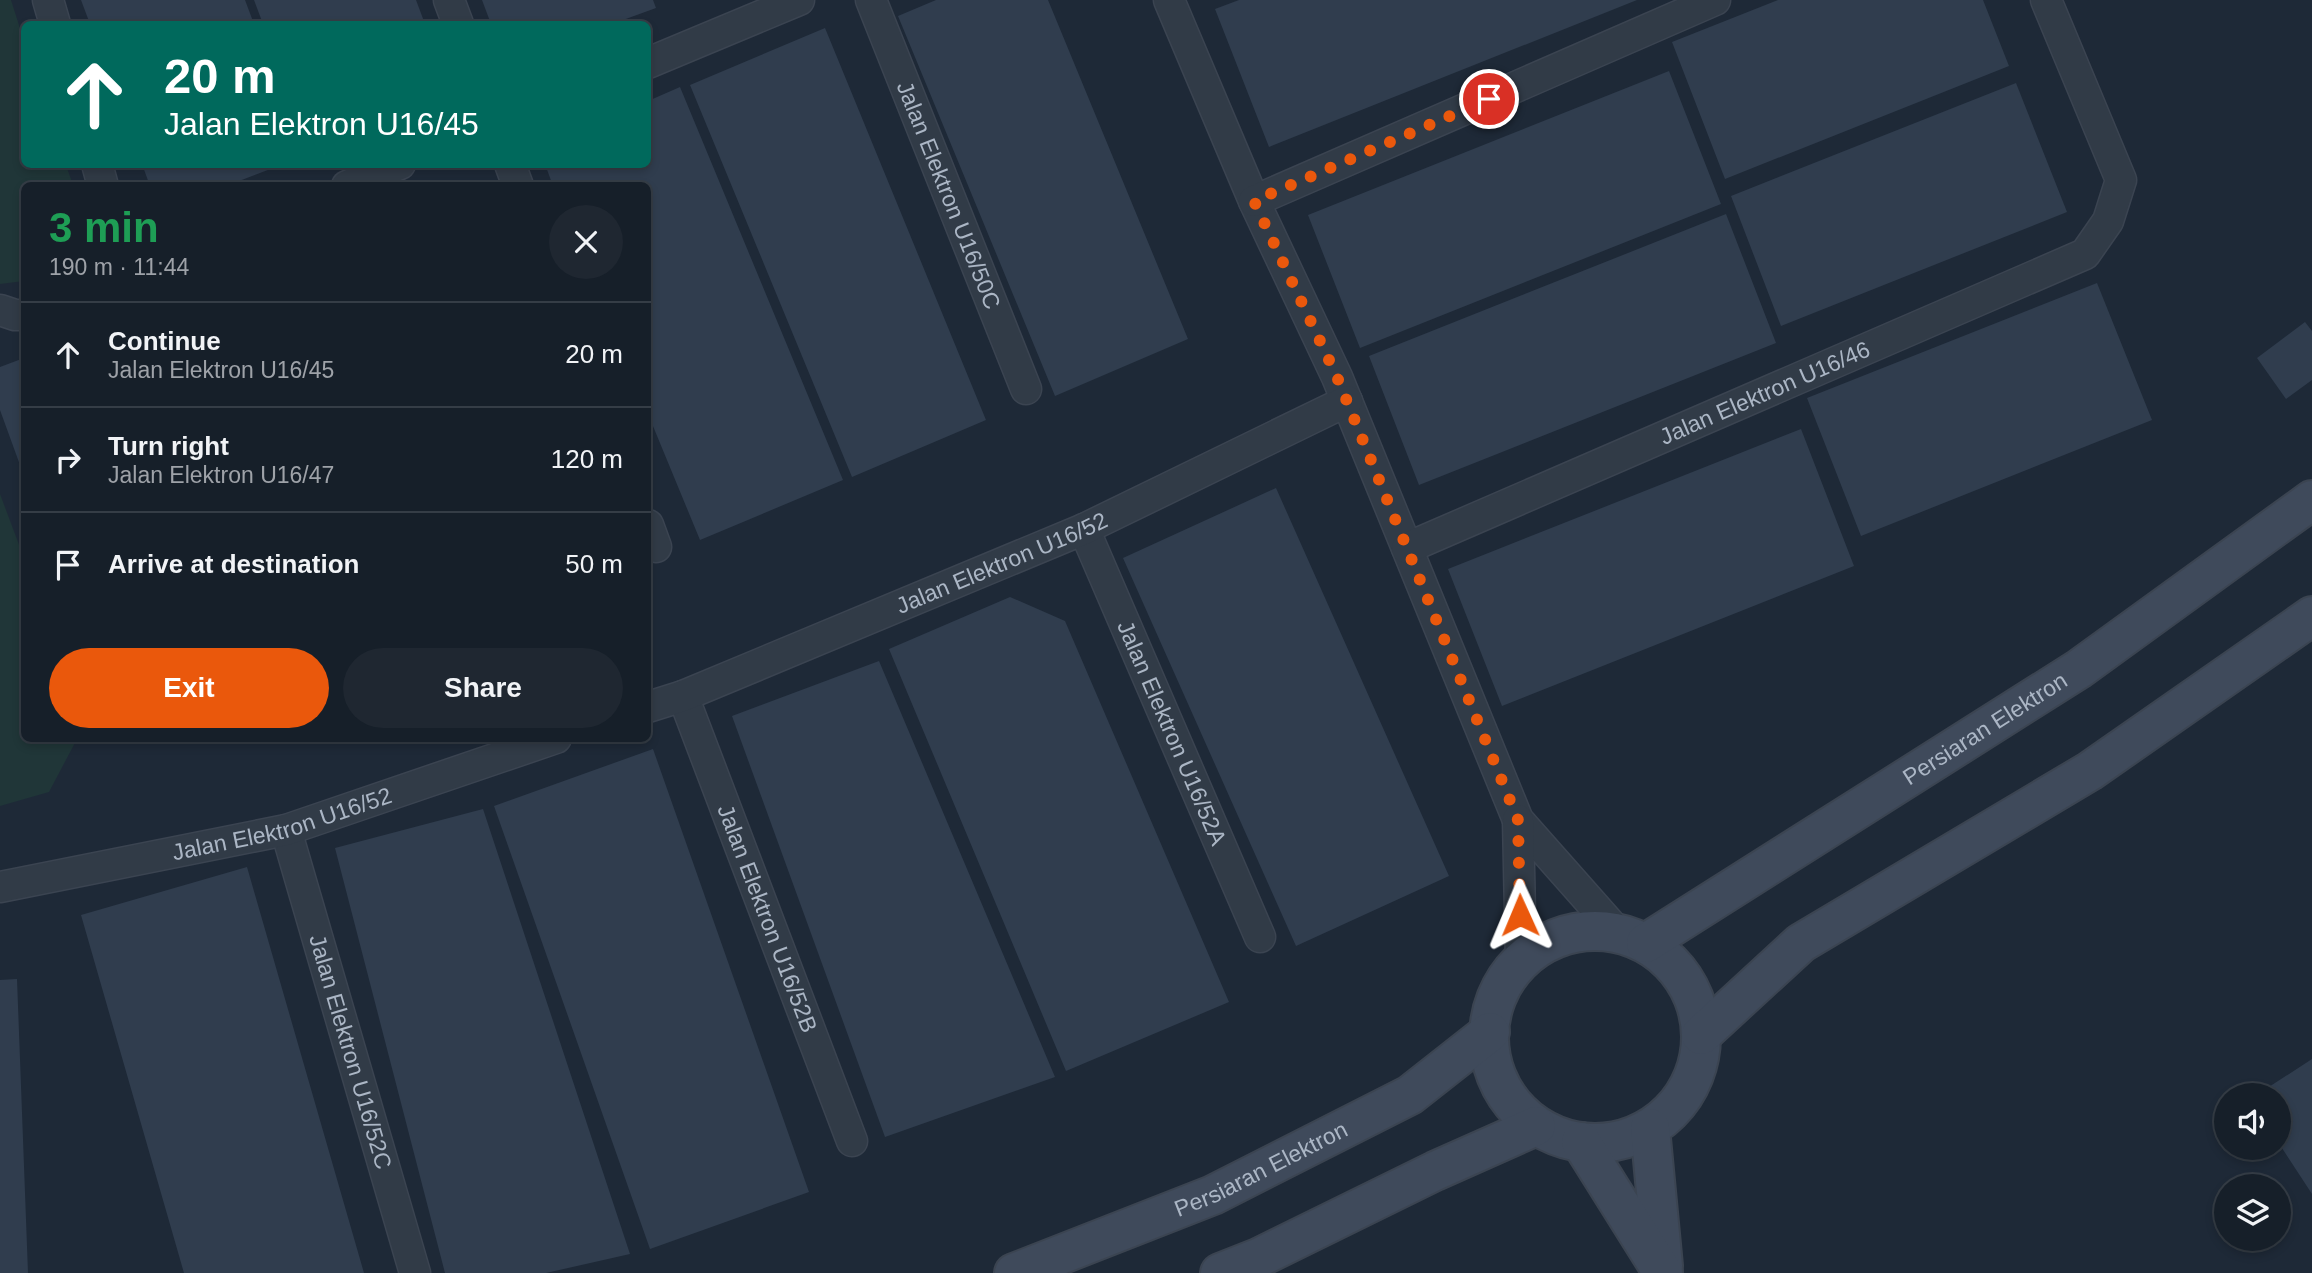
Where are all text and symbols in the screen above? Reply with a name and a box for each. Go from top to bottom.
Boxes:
icon: ahead [49,49,140,140]
text: 20 m [164,49,276,103]
pin [1459,69,1519,129]
street label: Jalan Elektron U16/50C [892,77,1006,313]
icon: arrive [1470,80,1508,118]
text: Jalan Elektron U16/45 [164,106,479,142]
text: 3 min [49,204,159,251]
button: close [549,205,623,279]
text: 190 m · 11:44 [49,254,189,280]
text: Continue [108,326,221,356]
icon: ahead [49,336,87,374]
street label: Jalan Elektron U16/46 [1656,336,1874,450]
text: 20 m [565,339,623,369]
text: Jalan Elektron U16/45 [108,357,334,383]
text: Turn right [108,431,229,461]
icon: right [49,441,87,479]
text: 120 m [551,444,623,474]
text: Jalan Elektron U16/47 [108,462,334,488]
street label: Jalan Elektron U16/52 [892,507,1111,619]
icon: arrive [49,546,87,584]
text: Arrive at destination [108,549,359,579]
text: 50 m [565,549,623,579]
street label: Jalan Elektron U16/52A [1112,617,1232,850]
button: Exit [49,648,329,728]
button: Share [343,648,623,728]
street label: Persiaran Elektron [1898,667,2072,790]
street label: Jalan Elektron U16/52 [170,782,395,865]
street label: Jalan Elektron U16/52B [712,801,823,1036]
position arrow [1483,878,1557,952]
street label: Jalan Elektron U16/52C [304,931,397,1172]
map controls [2214,1083,2291,1251]
button: sound [2214,1083,2291,1160]
street label: Persiaran Elektron [1171,1116,1352,1222]
button: layers [2214,1174,2291,1251]

